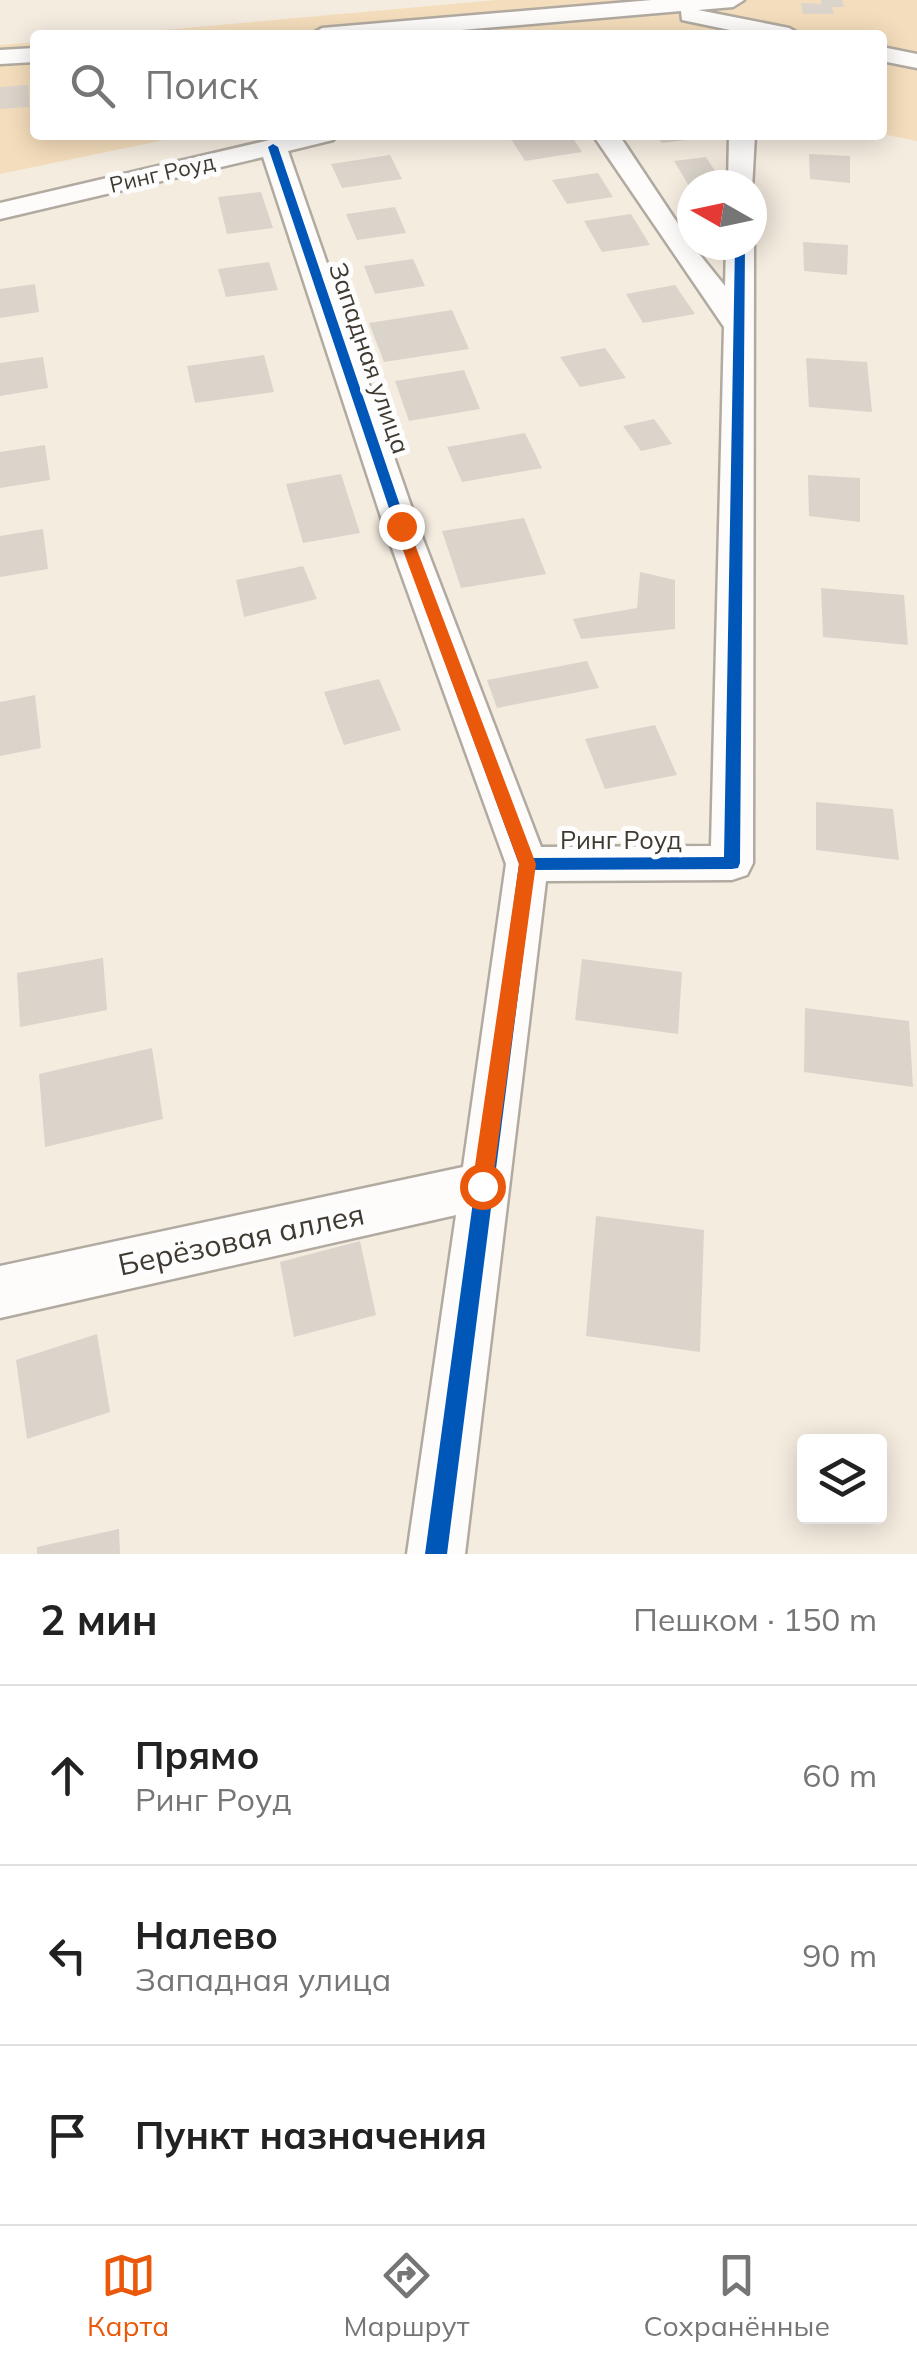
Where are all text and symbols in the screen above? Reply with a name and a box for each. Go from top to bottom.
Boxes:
search box [30,30,887,140]
icon: search [65,58,120,113]
text: Поиск [145,61,258,109]
street label: Ринг Роуд [106,147,218,199]
north arrow [677,170,767,260]
street label: Западная улица [323,258,417,458]
route end [379,504,425,550]
street label: Ринг Роуд [560,824,682,855]
route start [460,1164,506,1210]
street label: Берёзовая аллея [115,1194,367,1284]
map controls [797,1434,887,1524]
button: layers [797,1434,887,1524]
text: 2 мин [40,1593,158,1646]
text: Пешком · 150 m [633,1599,877,1639]
text: Прямо [135,1731,260,1779]
icon: ahead [40,1748,95,1803]
text: 60 m [802,1755,877,1795]
text: Ринг Роуд [135,1779,291,1819]
text: Налево [135,1911,278,1959]
icon: left [40,1928,95,1983]
text: 90 m [802,1935,877,1975]
text: Западная улица [135,1959,391,1999]
icon: arrive [40,2108,95,2163]
text: Пункт назначения [135,2111,487,2159]
tab: Карта [87,2248,169,2343]
tab: Маршрут [344,2248,469,2343]
tab: Сохранённые [644,2248,830,2343]

